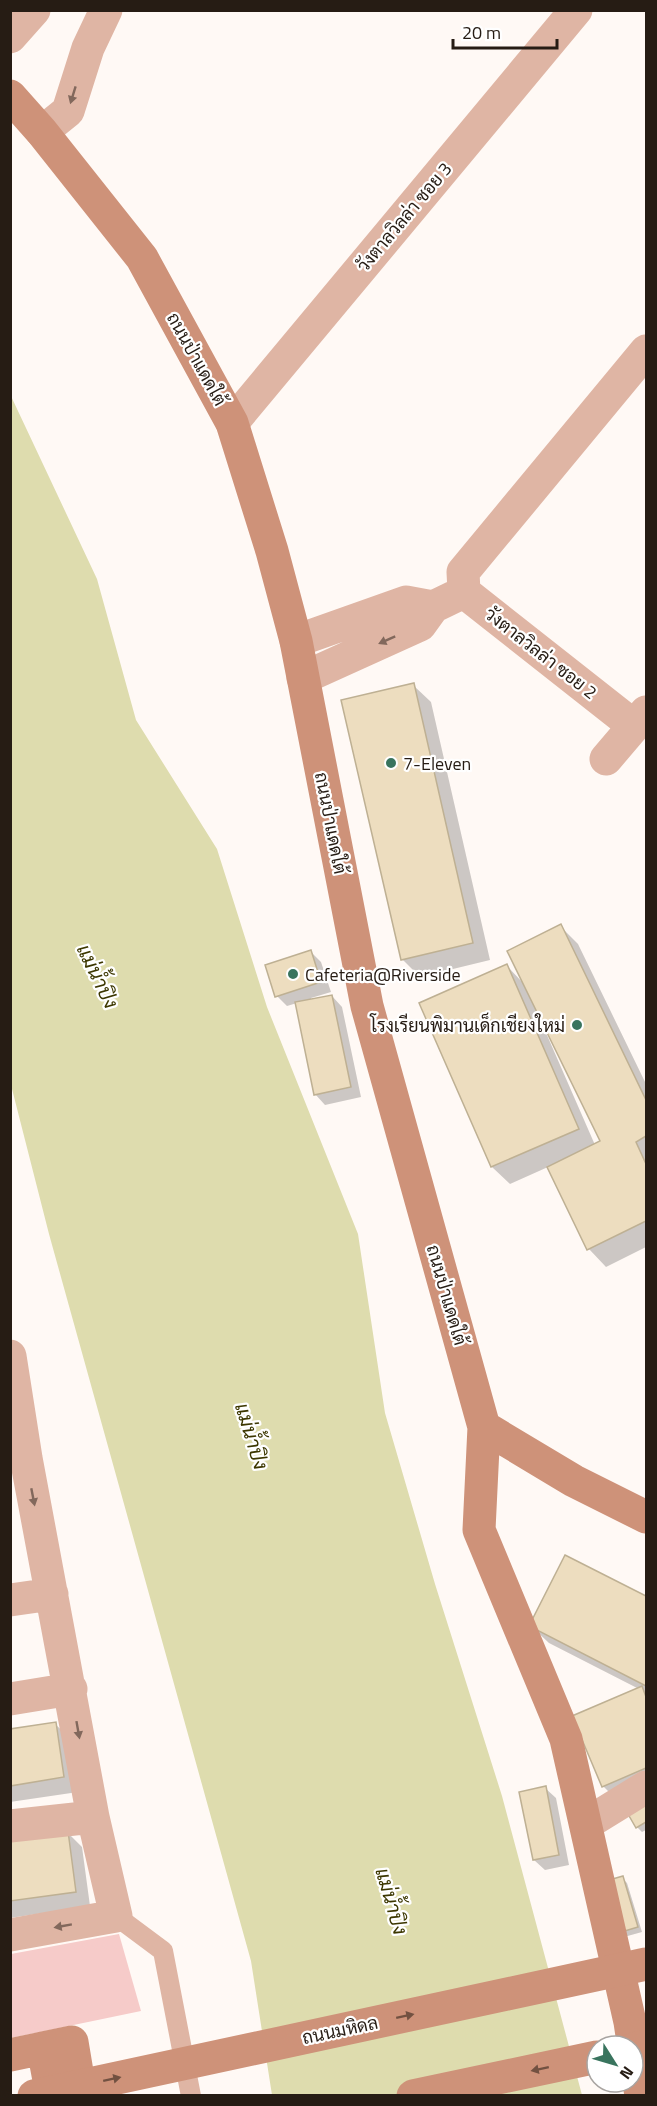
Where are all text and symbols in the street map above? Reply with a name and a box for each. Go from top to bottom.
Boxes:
scale bar [453,12,556,50]
text: 20 m [462,19,501,46]
one-way arrow [68,86,77,104]
street label: วังตาลวิลล่า ซอย 3 [350,156,458,278]
street label: ถนนป่าแดดใต้ [160,307,234,411]
street label: วังตาลวิลล่า ซอย 2 [479,600,603,706]
one-way arrow [378,635,396,645]
place label: 7-Eleven [403,750,471,777]
marker: 7-Eleven [384,756,398,770]
street label: ถนนป่าแดดใต้ [308,770,354,877]
water label: แม่น้ำปิง [69,938,129,1014]
place label: Cafeteria@Riverside [305,961,461,988]
marker: Cafeteria@Riverside [286,967,300,981]
place label: โรงเรียนพิมานเด็กเชียงใหม่ [369,1012,565,1039]
marker: โรงเรียนพิมานเด็กเชียงใหม่ [570,1018,584,1032]
street label: ถนนป่าแดดใต้ [420,1242,474,1349]
water label: แม่น้ำปิง [227,1398,279,1473]
one-way arrow [29,1488,38,1507]
one-way arrow [74,1721,83,1740]
water label: แม่น้ำปิง [368,1863,418,1938]
one-way arrow [53,1921,72,1930]
street label: ถนนมหิดล [300,2009,380,2051]
one-way arrow [396,2010,414,2020]
north arrow [585,2034,645,2094]
text: N [614,2061,640,2085]
one-way arrow [530,2065,549,2074]
one-way arrow [102,2074,121,2083]

